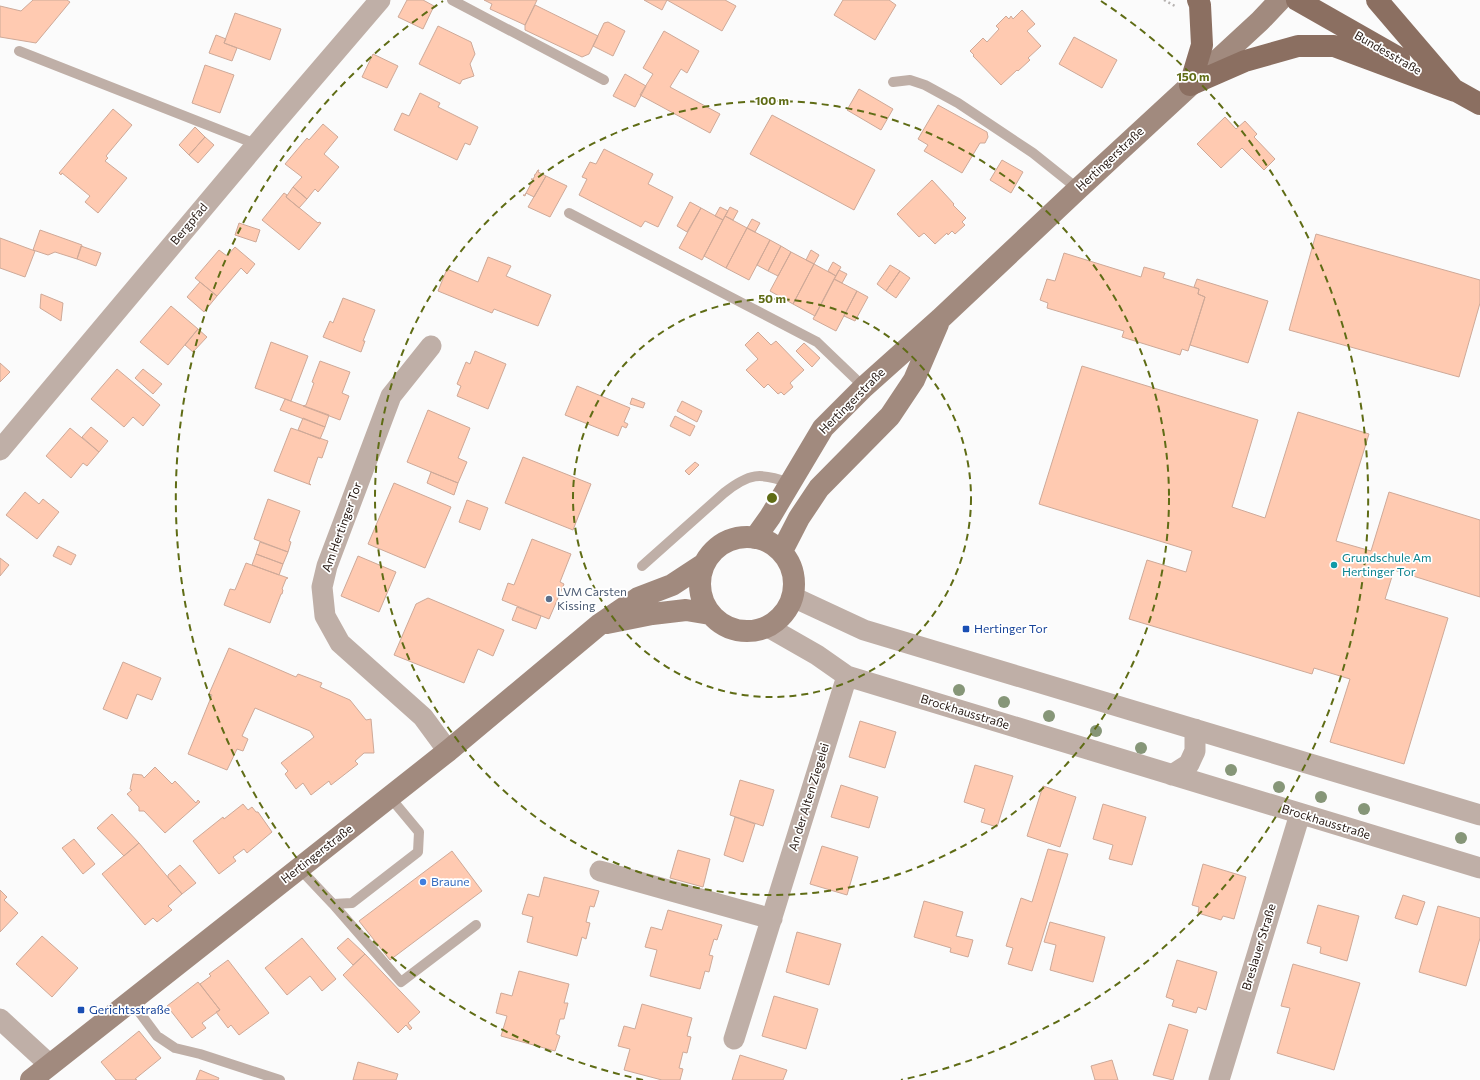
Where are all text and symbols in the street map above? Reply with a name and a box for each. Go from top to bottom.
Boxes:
street label: Bundesstraße [1353,27,1424,77]
text: 150 m [1176,69,1210,83]
text: 100 m [755,93,789,107]
street label: Hertingerstraße [1073,123,1146,193]
street label: Bergpfad [167,200,210,247]
text: 50 m [758,291,786,305]
street label: Hertingerstraße [816,365,887,436]
street label: Am Hertinger Tor [318,480,364,573]
centre of rings [765,491,779,505]
place label: Grundschule Am Hertinger Tor [1342,550,1432,578]
marker: Grundschule Am Hertinger Tor [1329,560,1339,570]
place label: LVM Carsten Kissing [557,584,627,612]
marker: LVM Carsten Kissing [544,594,554,604]
place label: Hertinger Tor [974,621,1048,635]
marker: Hertinger Tor [961,624,971,634]
street label: Brockhausstraße [919,691,1011,731]
street label: An der Alten Ziegelei [785,741,831,852]
street label: Brockhausstraße [1280,801,1372,841]
street label: Hertingerstraße [278,821,355,886]
place label: Braune [431,874,470,888]
marker: Braune [418,877,428,887]
street label: Breslauer Straße [1238,902,1278,992]
place label: Gerichtsstraße [89,1002,170,1016]
marker: Gerichtsstraße [76,1005,86,1015]

